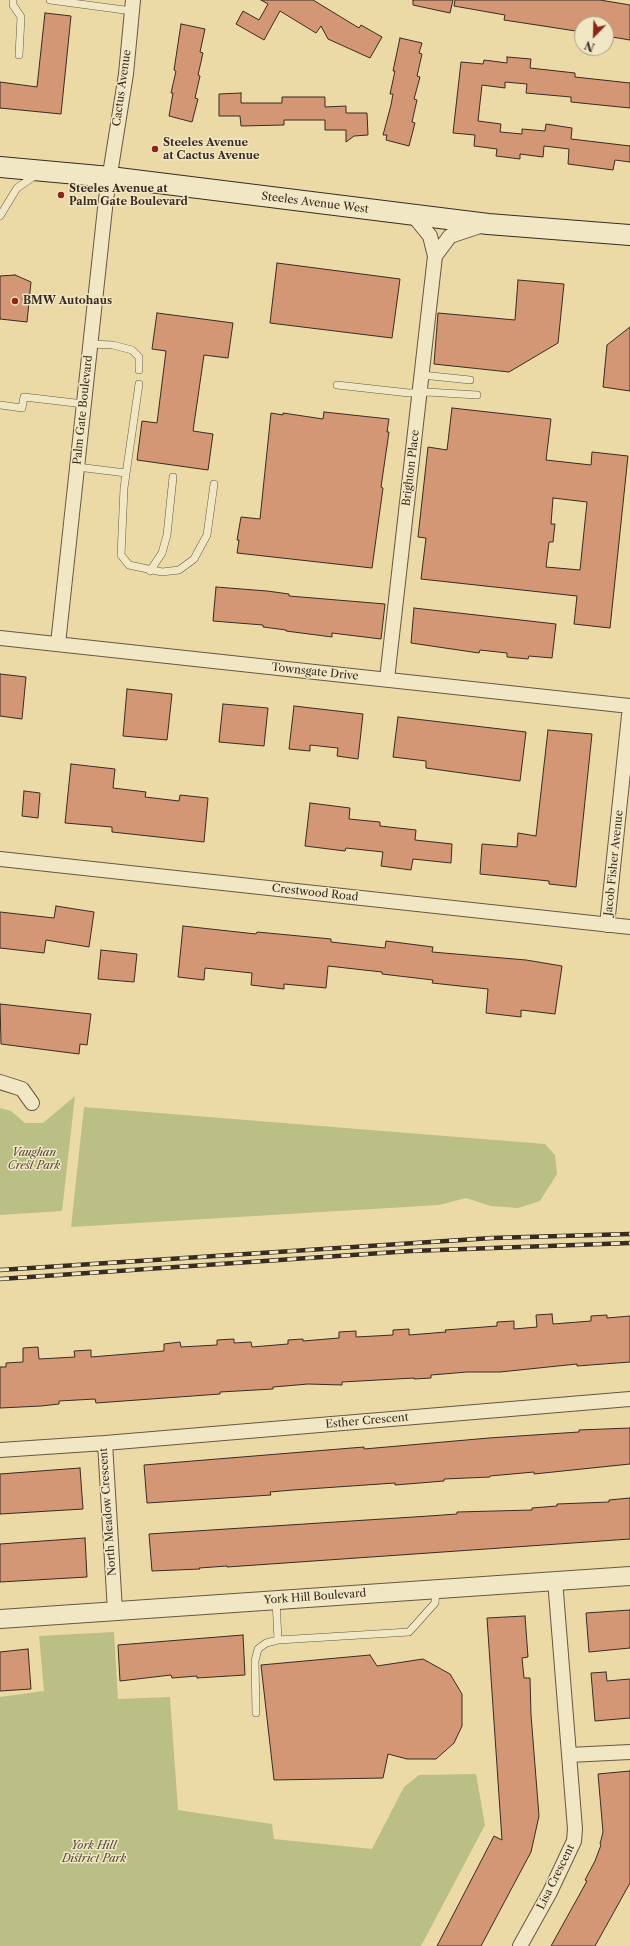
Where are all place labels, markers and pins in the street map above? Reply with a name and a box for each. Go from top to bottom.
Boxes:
place label: Steeles Avenue at Cactus Avenue [163,136,260,162]
marker: Steeles Avenue at Cactus Avenue [150,144,160,154]
place label: Steeles Avenue at Palm Gate Boulevard [69,182,188,208]
marker: Steeles Avenue at Palm Gate Boulevard [56,190,66,200]
place label: BMW Autohaus [23,294,112,308]
marker: BMW Autohaus [10,296,20,306]

